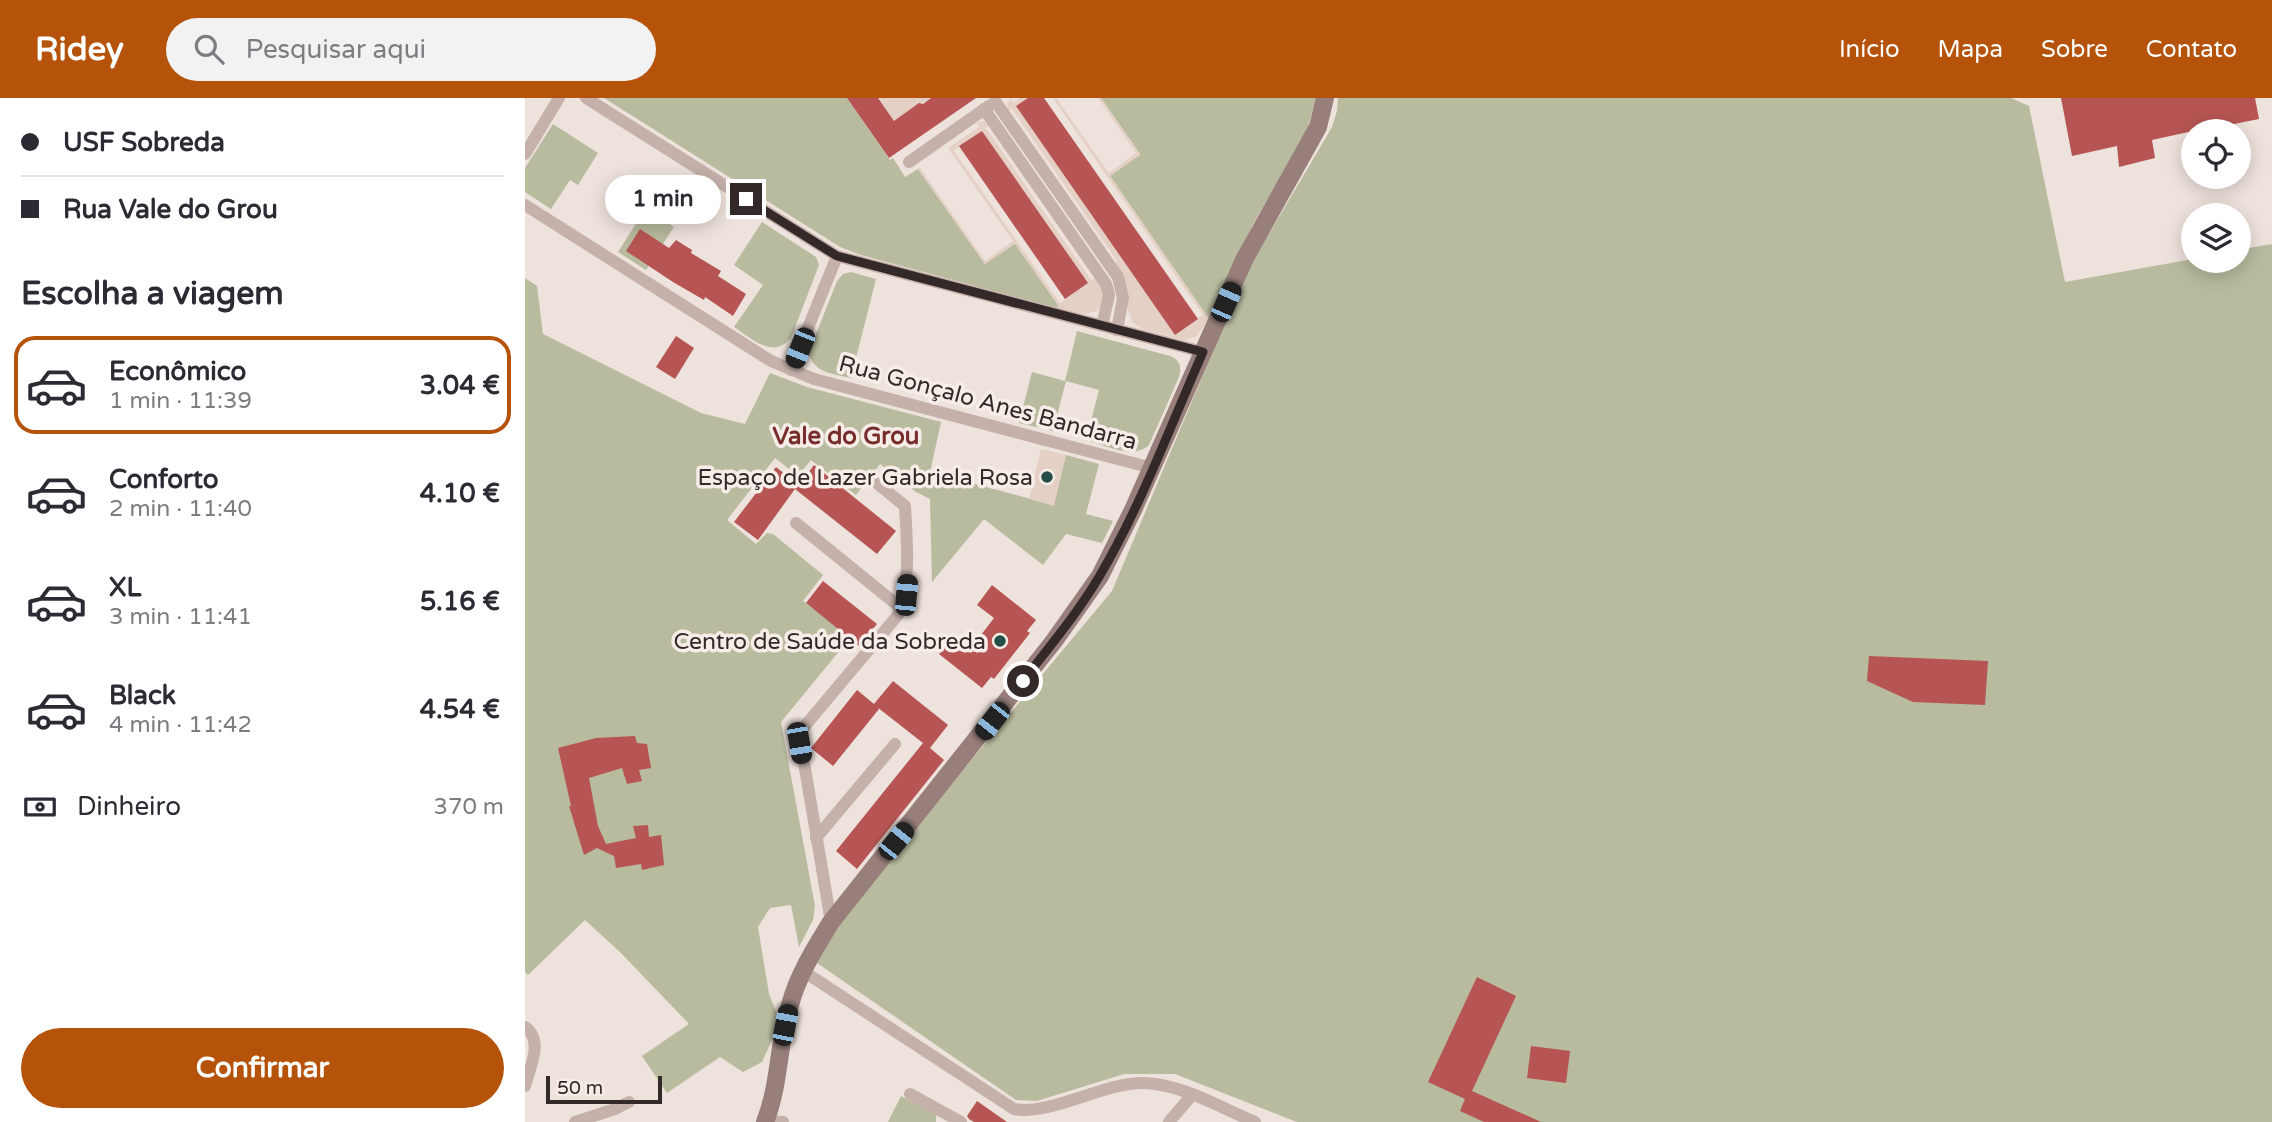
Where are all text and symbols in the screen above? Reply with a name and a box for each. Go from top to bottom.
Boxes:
search box [166,18,656,81]
text: Ridey [35,30,124,69]
icon: search [190,30,228,68]
text: Pesquisar aqui [246,34,426,65]
text: Início [1839,35,1900,64]
text: Mapa [1938,35,2003,64]
text: Sobre [2041,35,2108,64]
text: Contato [2146,35,2237,64]
map controls [2181,119,2251,273]
button: locate [2181,119,2251,189]
text: USF Sobreda [63,127,225,158]
callout: 1 min [606,174,721,224]
route end [730,183,762,215]
text: 1 min [632,185,694,213]
text: Rua Vale do Grou [63,194,278,225]
button: layers [2181,203,2251,273]
text: Escolha a viagem [21,275,284,313]
car [1208,279,1245,325]
car [783,325,818,371]
street label: Rua Gonçalo Anes Bandarra [836,350,1140,456]
icon: car [25,354,88,417]
text: Econômico [109,356,246,387]
text: 3.04 € [420,370,500,401]
text: 1 min · 11:39 [109,387,252,415]
district label: Vale do Grou [773,422,919,451]
icon: car [25,462,88,525]
text: Conforto [109,464,218,495]
place label: Espaço de Lazer Gabriela Rosa [698,464,1033,492]
marker: Espaço de Lazer Gabriela Rosa [1039,469,1055,485]
text: 4.10 € [420,478,500,509]
text: 2 min · 11:40 [109,495,252,523]
icon: car [25,570,88,633]
text: XL [109,572,141,603]
car [894,573,919,617]
text: 5.16 € [420,586,500,617]
text: 3 min · 11:41 [109,603,252,631]
place label: Centro de Saúde da Sobreda [673,628,986,656]
marker: Centro de Saúde da Sobreda [992,633,1008,649]
route start [1007,665,1039,697]
icon: car [25,678,88,741]
text: Black [109,680,176,711]
text: 4.54 € [420,694,500,725]
car [971,698,1014,744]
text: 4 min · 11:42 [109,711,252,739]
car [786,720,813,766]
icon: cash [21,788,59,826]
text: Dinheiro [77,791,181,822]
text: 370 m [434,793,504,821]
car [875,818,918,864]
car [771,1002,800,1048]
button: Confirmar [21,1028,504,1108]
scale bar [546,1073,661,1105]
text: 50 m [557,1077,603,1099]

